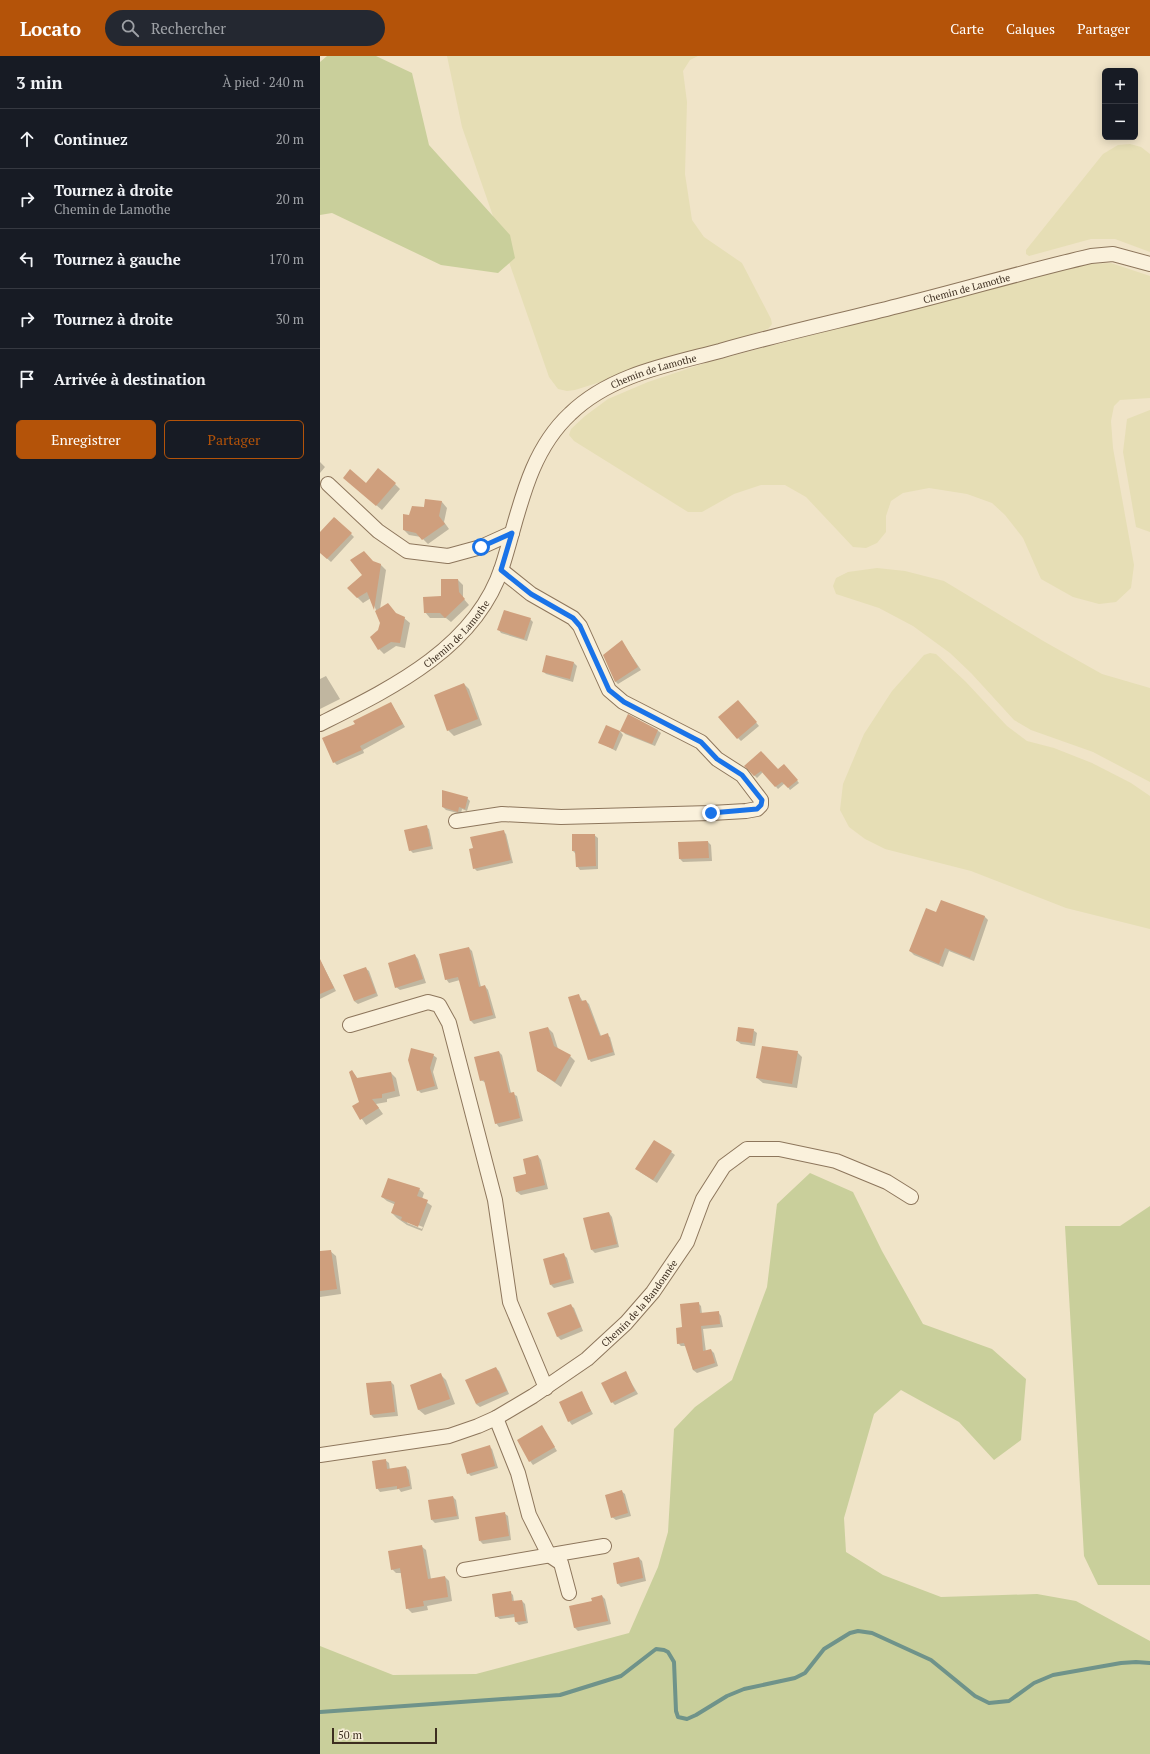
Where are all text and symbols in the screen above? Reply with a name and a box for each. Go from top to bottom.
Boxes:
search box [105,10,385,46]
text: Locato [20,16,81,41]
icon: search [119,17,141,39]
text: Rechercher [151,18,226,38]
text: Carte [950,19,984,38]
text: Calques [1006,19,1055,38]
text: Partager [1077,19,1130,38]
map controls [1102,68,1138,140]
button: + [1102,68,1138,104]
text: 3 min [16,71,63,94]
text: À pied · 240 m [223,73,304,91]
button: − [1102,104,1138,140]
icon: ahead [16,128,38,150]
text: Continuez [54,129,128,149]
text: 20 m [276,130,304,148]
text: Tournez à droite [54,180,173,200]
icon: right [16,188,38,210]
text: 20 m [276,190,304,208]
text: Chemin de Lamothe [54,200,170,218]
icon: left [16,248,38,270]
text: Tournez à gauche [54,249,181,269]
text: 170 m [269,250,304,268]
street label: Chemin de Lamothe [922,271,1012,306]
icon: right [16,308,38,330]
text: Tournez à droite [54,309,173,329]
text: 30 m [276,310,304,328]
street label: Chemin de Lamothe [608,351,698,392]
icon: arrive [16,368,38,390]
text: Arrivée à destination [54,369,206,389]
button: Enregistrer [16,420,156,459]
button: Partager [164,420,304,459]
route start [472,538,490,556]
street label: Chemin de Lamothe [421,598,492,671]
route end [702,804,720,822]
street label: Chemin de la Bandonnée [598,1257,680,1350]
scale bar [332,1726,437,1745]
text: 50 m [338,1728,362,1742]

